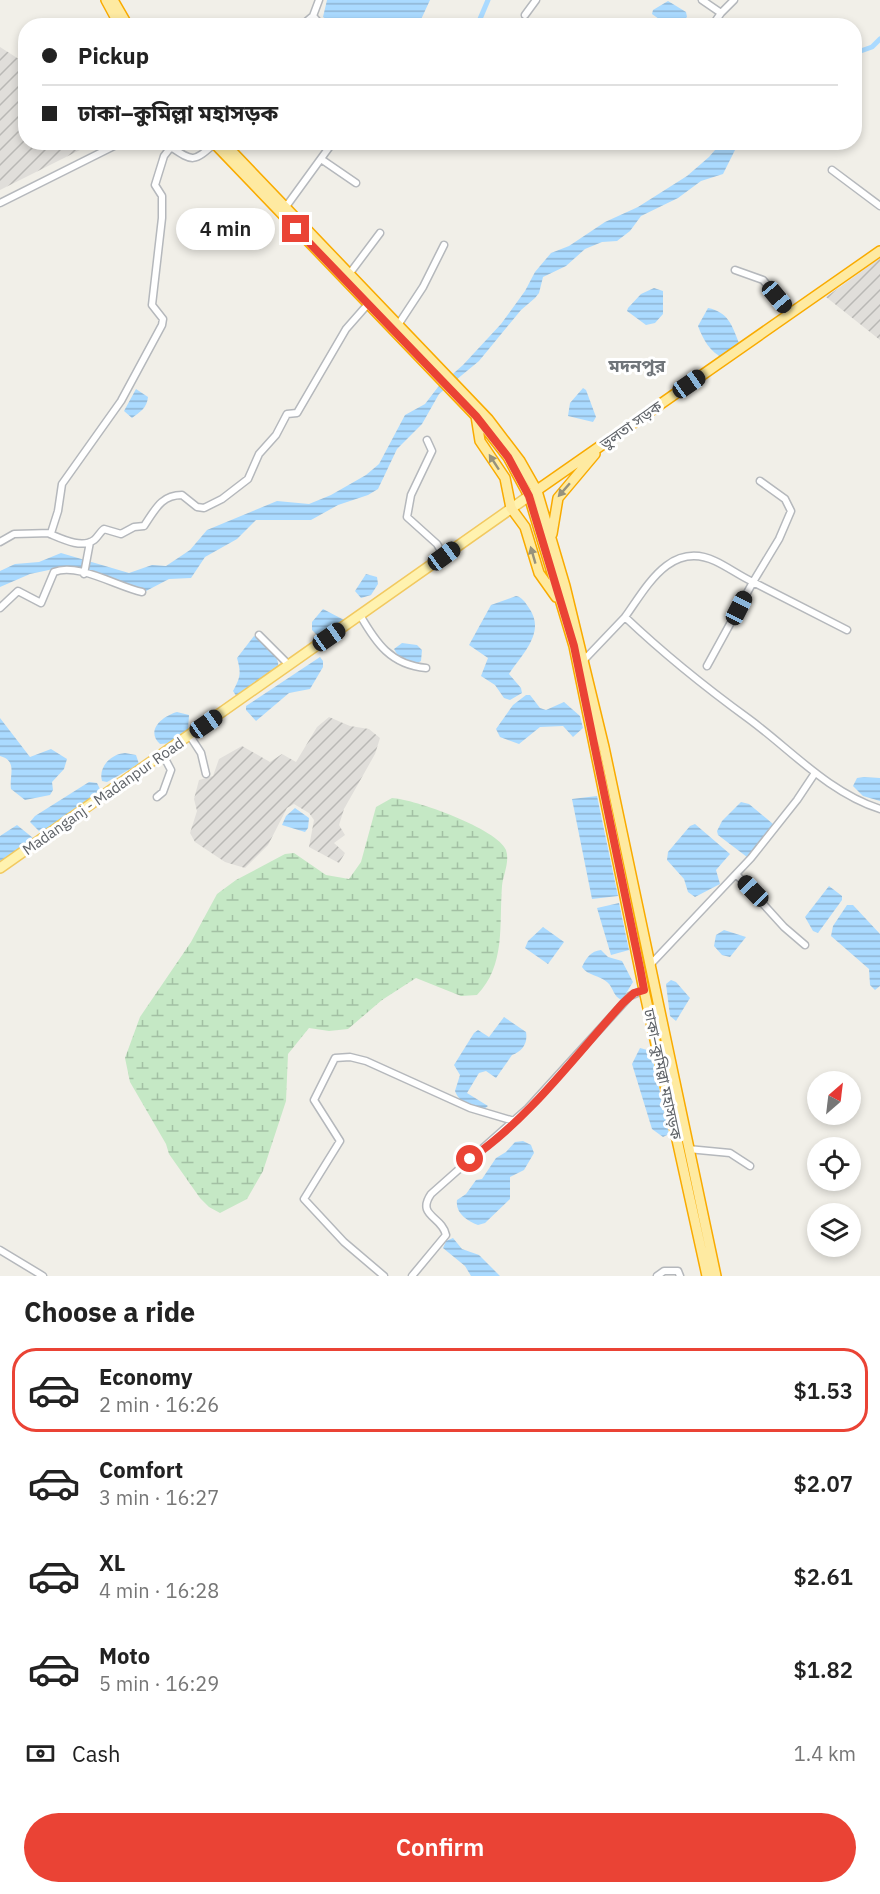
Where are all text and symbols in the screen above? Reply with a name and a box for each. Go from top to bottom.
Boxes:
text: Pickup [78,41,149,70]
text: ঢাকা–কুমিল্লা মহাসড়ক [78,98,278,127]
callout: 4 min [176,208,275,250]
text: 4 min [200,215,251,242]
route end [282,215,309,242]
car [759,277,795,317]
district label: মদনপুর [608,354,667,377]
car [669,366,709,402]
street label: ভুলতা সড়ক [595,396,667,454]
one-way arrow [489,454,500,470]
one-way arrow [558,482,571,497]
car [424,538,464,574]
one-way arrow [528,545,537,563]
car [723,588,755,628]
car [309,619,349,655]
car [186,706,226,742]
street label: Madanganj - Madanpur Road [19,733,187,859]
car [734,872,772,910]
street label: ঢাকা–কুমিল্লা মহাসড়ক [640,1006,686,1142]
north arrow [807,1071,861,1125]
map controls [807,1071,861,1257]
button: locate [807,1137,861,1191]
route start [456,1145,483,1172]
button: layers [807,1203,861,1257]
text: Choose a ride [24,1294,195,1329]
text: Economy [99,1362,193,1391]
icon: car [27,1363,81,1417]
text: $1.53 [794,1376,853,1405]
text: 2 min · 16:26 [99,1391,219,1418]
text: Comfort [99,1455,183,1484]
icon: car [27,1456,81,1510]
text: $2.07 [794,1469,853,1498]
text: 3 min · 16:27 [99,1484,219,1511]
text: XL [99,1548,125,1577]
icon: car [27,1549,81,1603]
text: $2.61 [794,1562,853,1591]
text: 4 min · 16:28 [99,1577,219,1604]
text: Moto [99,1641,150,1670]
icon: car [27,1642,81,1696]
text: $1.82 [794,1655,853,1684]
text: 5 min · 16:29 [99,1670,219,1697]
icon: cash [24,1737,57,1770]
text: Cash [72,1739,121,1768]
text: 1.4 km [794,1740,856,1767]
button: Confirm [24,1813,856,1882]

